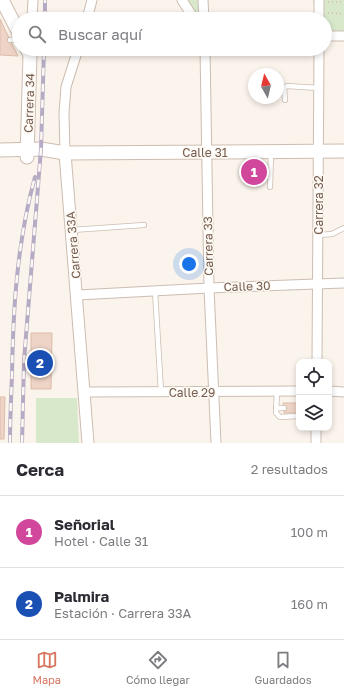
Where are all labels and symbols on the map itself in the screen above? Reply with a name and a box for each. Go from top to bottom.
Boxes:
north arrow [248,68,284,104]
street label: Carrera 34 [20,73,38,133]
street label: Calle 31 [182,145,228,160]
pin: 1 [241,157,267,187]
street label: Carrera 32 [311,175,326,235]
street label: Carrera 33A [63,211,83,279]
street label: Carrera 33 [200,216,216,276]
your location [179,254,199,274]
street label: Calle 30 [223,278,271,294]
pin: 2 [27,348,53,378]
street label: Calle 29 [169,385,215,400]

